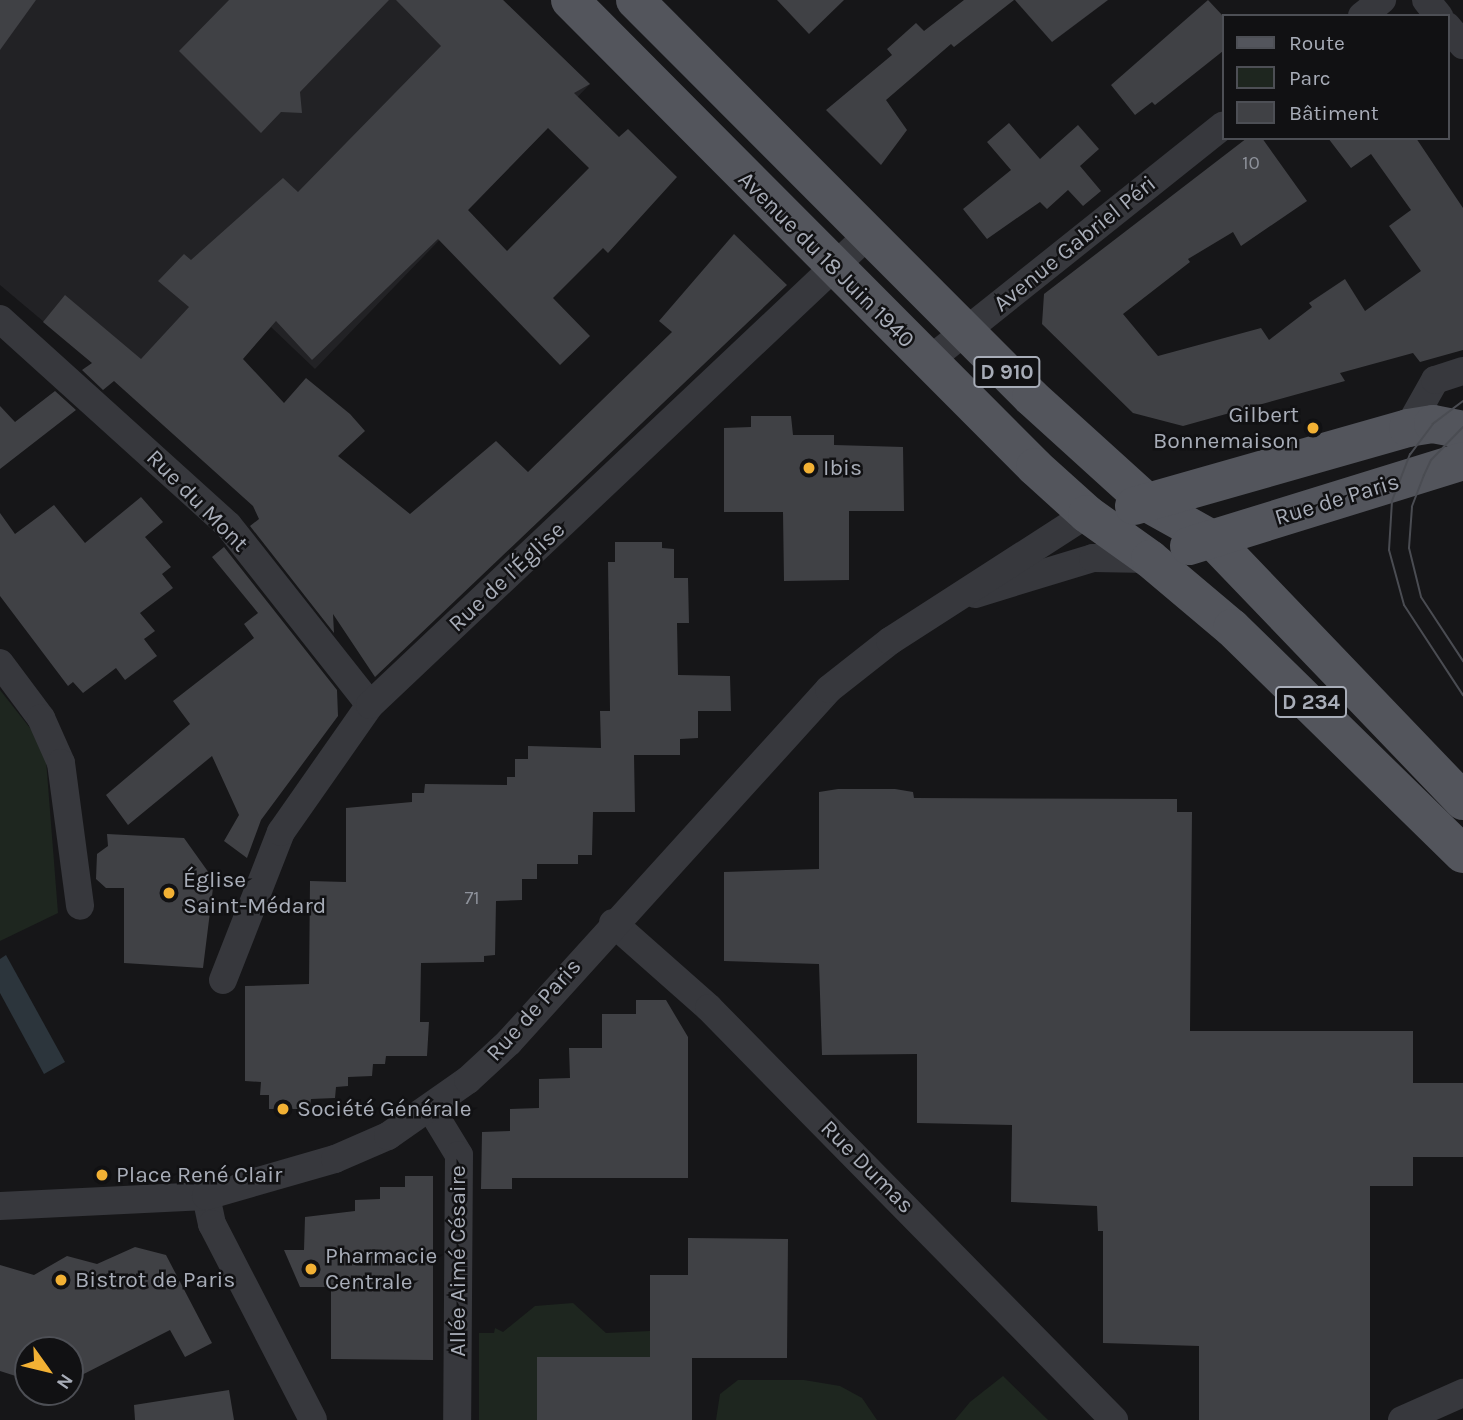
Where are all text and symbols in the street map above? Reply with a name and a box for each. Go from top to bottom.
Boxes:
legend [1222,14,1449,140]
text: Route [1289,31,1345,55]
text: Parc [1289,66,1331,90]
text: Bâtiment [1289,101,1379,125]
house number: 10 [1242,153,1260,175]
street label: Avenue du 18 Juin 1940 [732,166,920,354]
street label: Avenue Gabriel Péri [988,170,1162,318]
road number: D 910 [972,354,1042,390]
place label: Gilbert Bonnemaison [1153,401,1299,455]
marker: Gilbert Bonnemaison [1305,420,1321,436]
street label: Rue du Mont [140,444,254,558]
place label: Ibis [823,454,862,482]
marker: Ibis [801,460,817,476]
street label: Rue de Paris [1271,468,1403,532]
street label: Rue de l'Église [443,516,571,638]
road number: D 234 [1274,684,1348,720]
place label: Église Saint-Médard [183,866,326,920]
marker: Église Saint-Médard [161,885,177,901]
house number: 71 [464,888,480,910]
street label: Rue de Paris [481,953,587,1067]
place label: Société Générale [297,1095,471,1123]
marker: Société Générale [275,1101,291,1117]
street label: Rue Dumas [815,1115,919,1219]
place label: Place René Clair [116,1161,282,1189]
street label: Allée Aimé Césaire [444,1165,472,1357]
marker: Place René Clair [94,1167,110,1183]
place label: Pharmacie Centrale [325,1242,437,1296]
marker: Pharmacie Centrale [303,1261,319,1277]
place label: Bistrot de Paris [75,1266,235,1294]
marker: Bistrot de Paris [53,1272,69,1288]
north arrow [14,1336,84,1406]
text: N [52,1370,78,1393]

